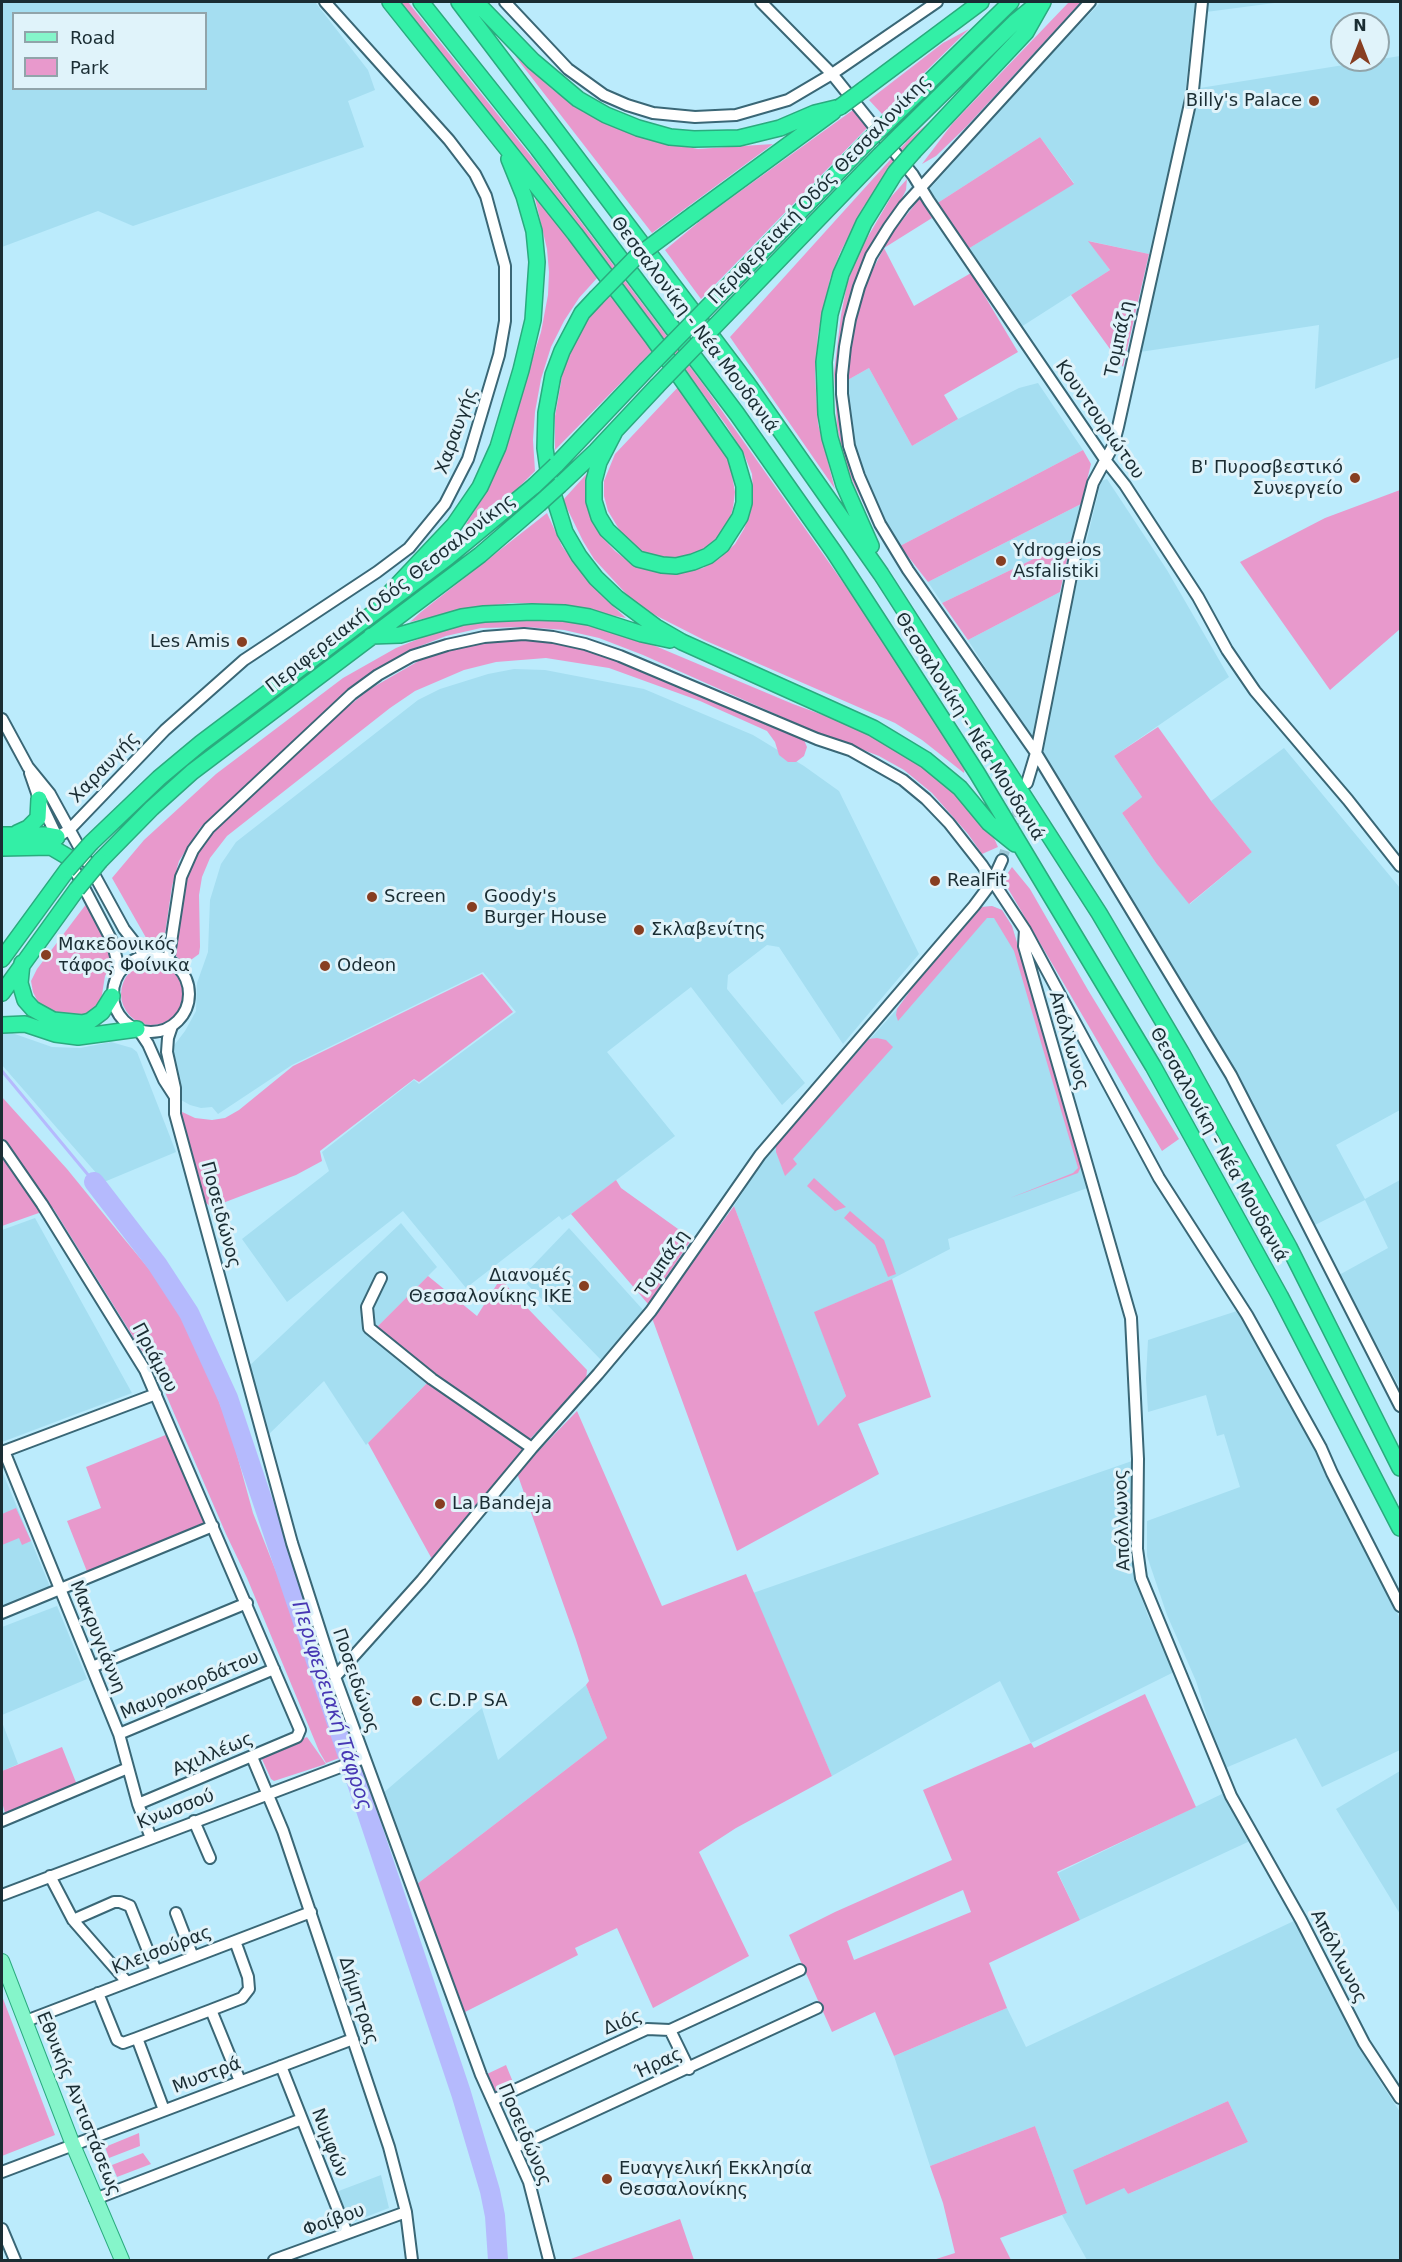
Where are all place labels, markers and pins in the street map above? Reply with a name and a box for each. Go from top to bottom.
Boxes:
place label: Billy's Palace [1186,90,1302,112]
marker: Billy's Palace [1307,94,1321,108]
place label: Β' Πυροσβεστικό Συνεργείο [1191,457,1343,500]
marker: Β' Πυροσβεστικό Συνεργείο [1348,471,1362,485]
place label: Ydrogeios Asfalistiki [1013,540,1101,582]
marker: Ydrogeios Asfalistiki [994,554,1008,568]
place label: Les Amis [150,631,230,653]
marker: Les Amis [235,635,249,649]
place label: RealFit [947,870,1007,892]
marker: RealFit [928,874,942,888]
place label: Screen [384,886,446,908]
place label: Goody's Burger House [484,886,607,928]
marker: Screen [365,890,379,904]
marker: Goody's Burger House [465,900,479,914]
place label: Σκλαβενίτης [651,919,766,941]
marker: Σκλαβενίτης [632,923,646,937]
place label: Μακεδονικός τάφος Φοίνικα [58,934,190,976]
marker: Μακεδονικός τάφος Φοίνικα [39,948,53,962]
place label: Odeon [337,955,396,977]
marker: Odeon [318,959,332,973]
place label: Διανομές Θεσσαλονίκης ΙΚΕ [409,1265,572,1308]
marker: Διανομές Θεσσαλονίκης ΙΚΕ [577,1279,591,1293]
place label: La Bandeja [452,1493,552,1515]
marker: La Bandeja [433,1497,447,1511]
place label: C.D.P SA [429,1690,508,1712]
marker: C.D.P SA [410,1694,424,1708]
place label: Ευαγγελική Εκκλησία Θεσσαλονίκης [619,2158,812,2200]
marker: Ευαγγελική Εκκλησία Θεσσαλονίκης [600,2172,614,2186]

